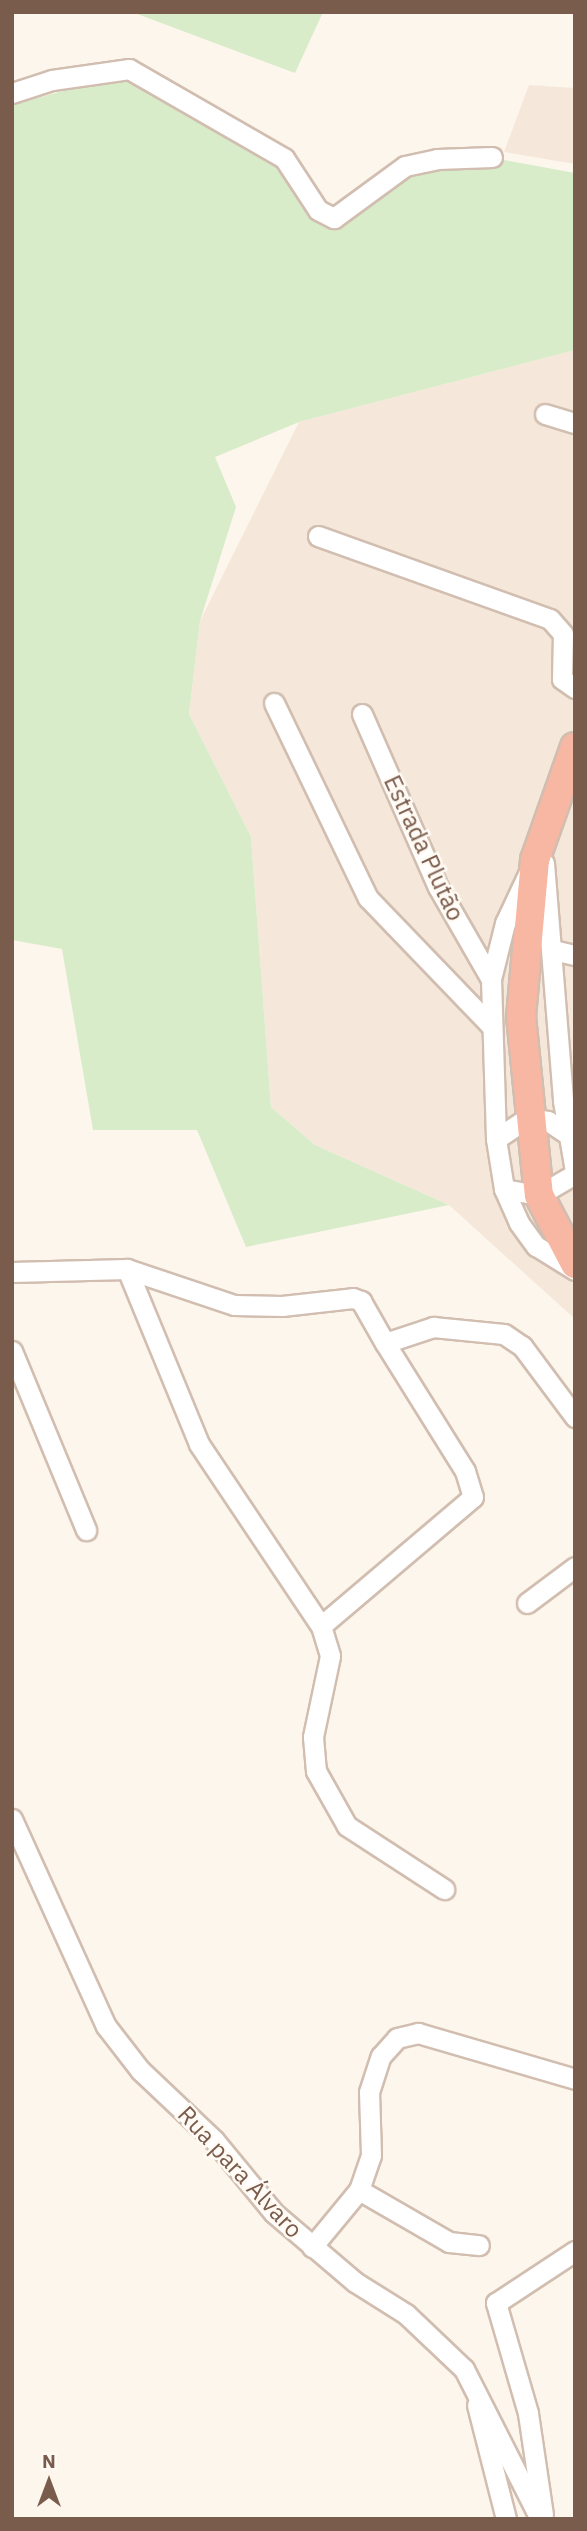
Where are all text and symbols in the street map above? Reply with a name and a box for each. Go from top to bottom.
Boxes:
street label: Estrada Plutão [378,771,470,925]
street label: Rua para Álvaro [172,2100,308,2244]
north arrow [14,2447,84,2517]
text: N [42,2449,56,2473]

